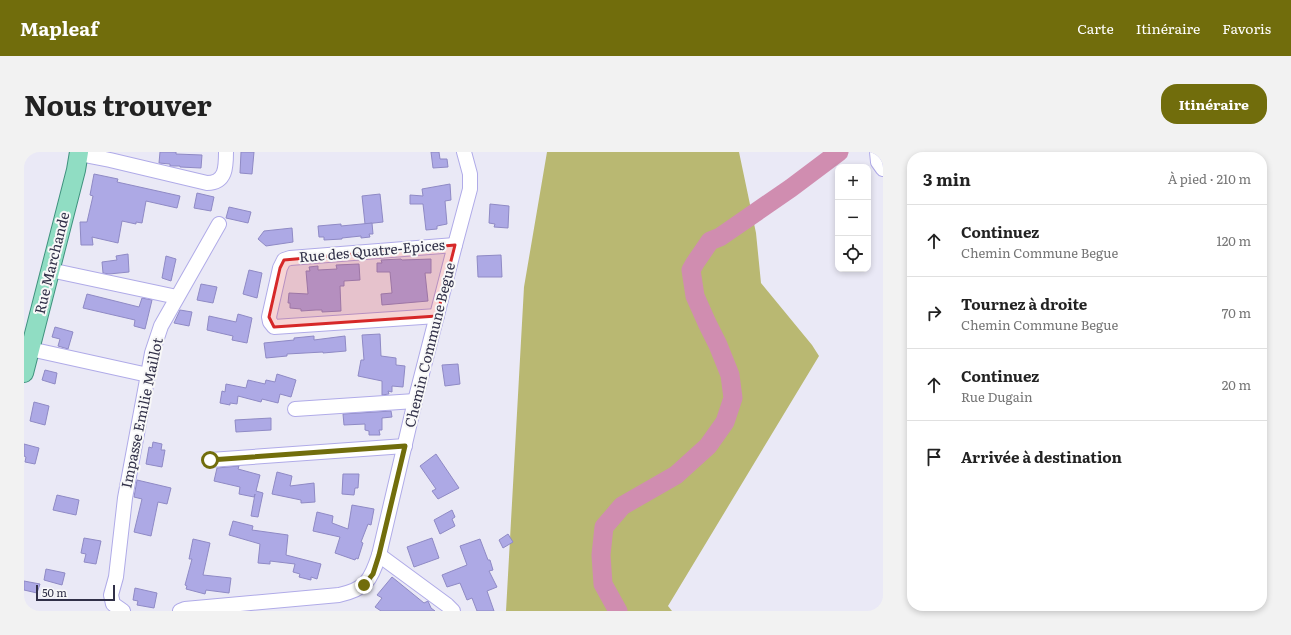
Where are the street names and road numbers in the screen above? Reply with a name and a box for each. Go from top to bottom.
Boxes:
street label: Rue Marchande [29,210,73,316]
street label: Rue des Quatre-Epices [298,234,446,266]
street label: Chemin Commune Begue [399,260,459,429]
street label: Impasse Emilie Maillot [115,335,167,490]

